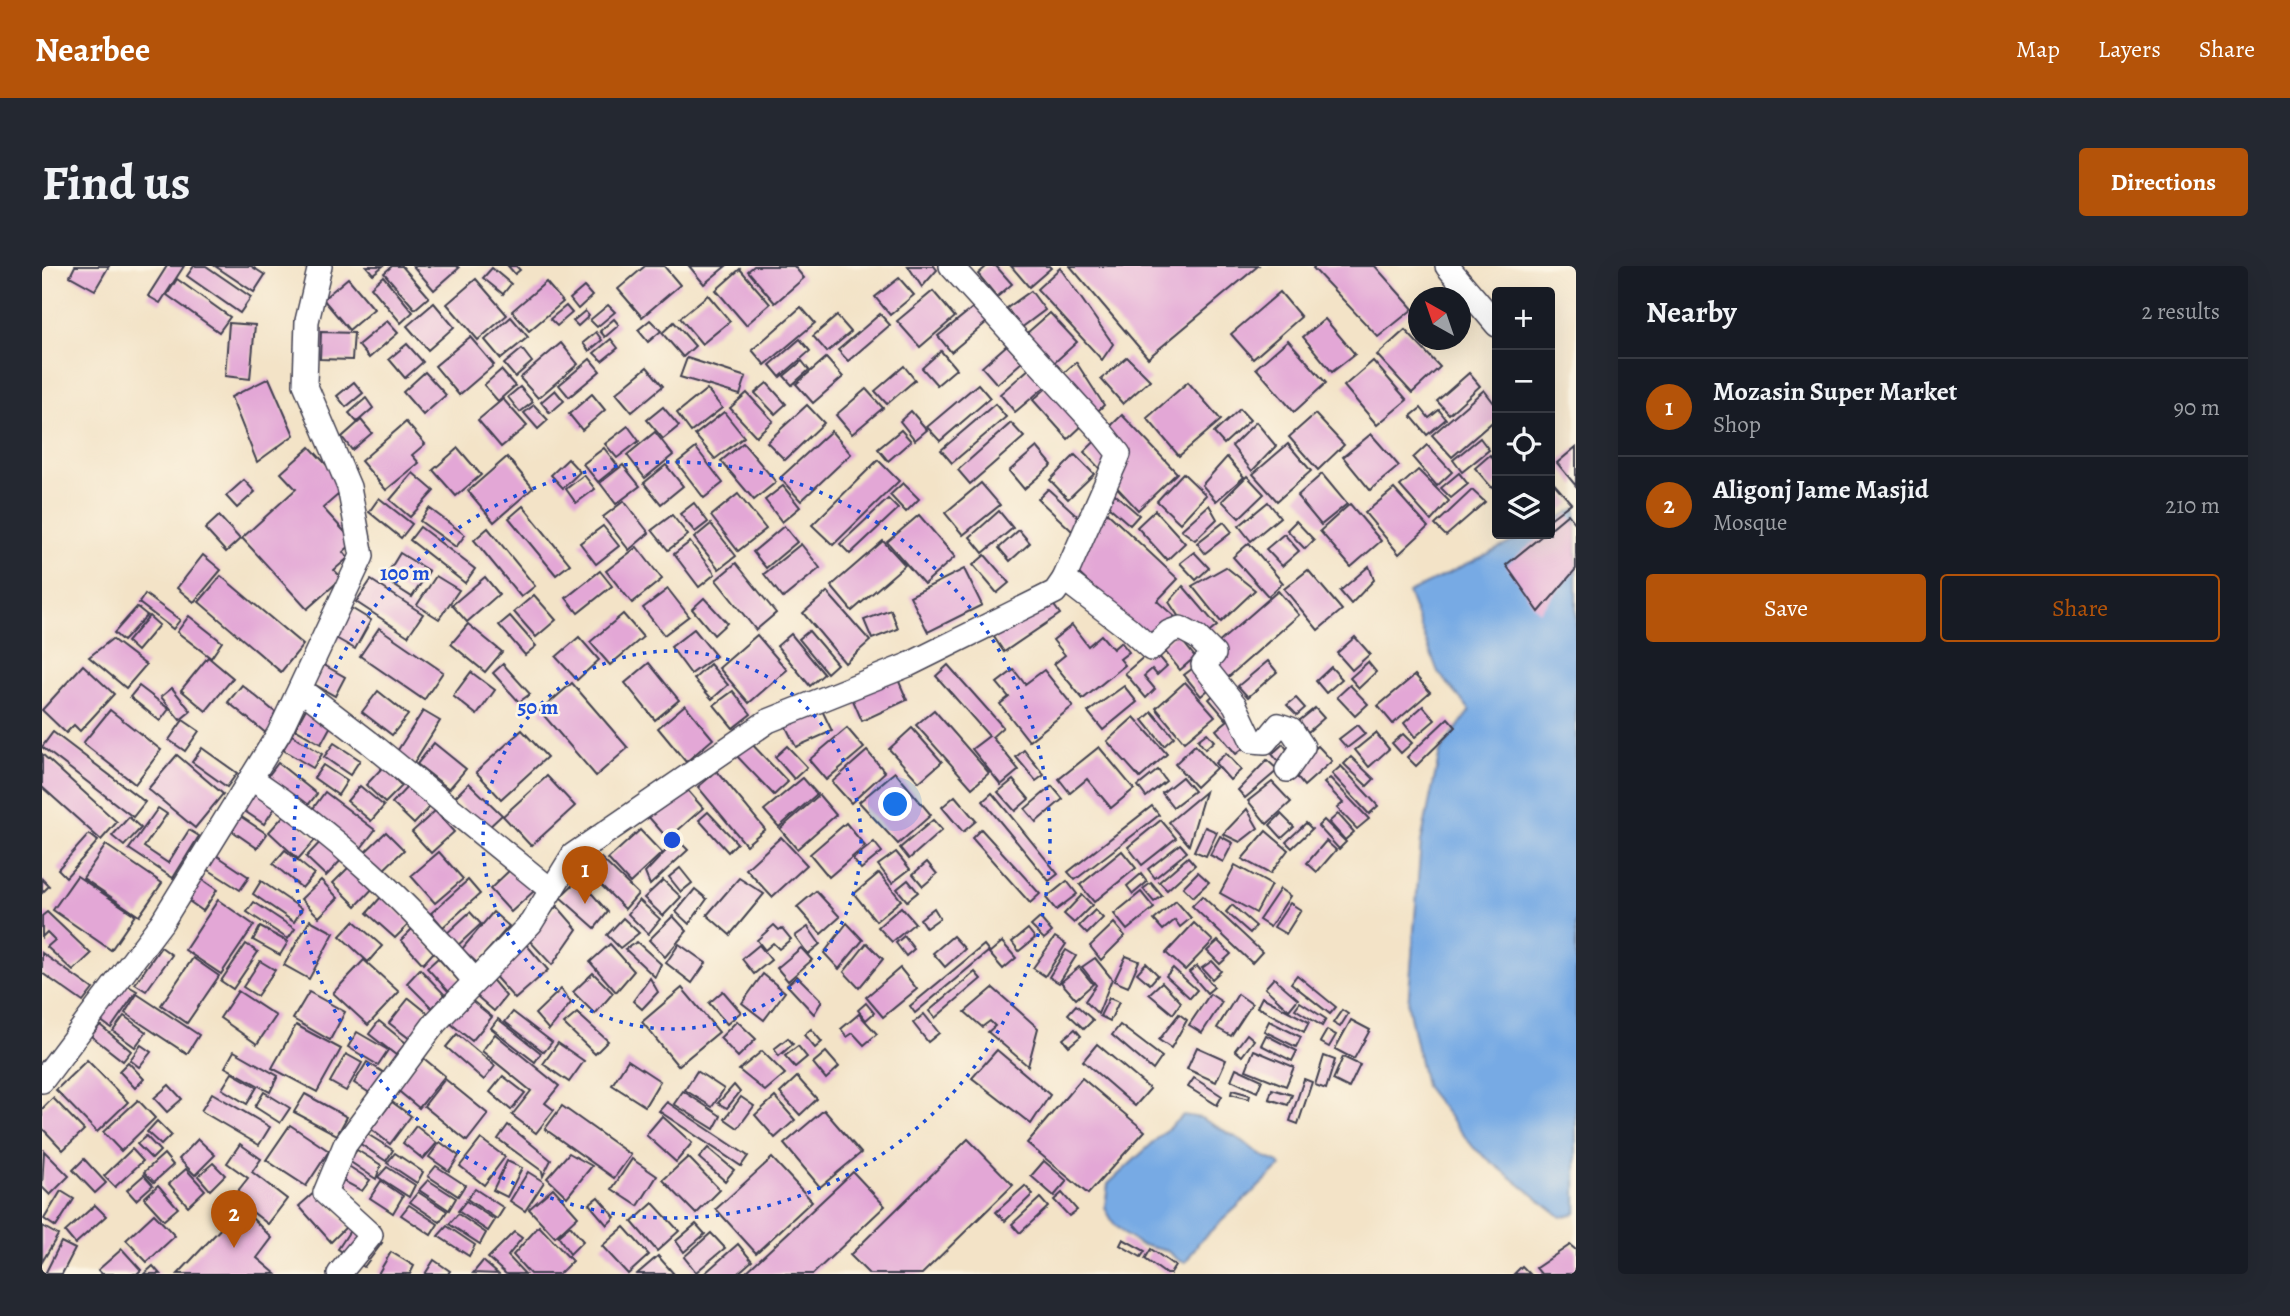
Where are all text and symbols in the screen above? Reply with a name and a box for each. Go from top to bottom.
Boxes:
text: Nearbee [35,27,150,72]
text: Map [2016,33,2060,65]
text: Layers [2098,33,2161,65]
text: Share [2199,33,2255,65]
button: Directions [2079,148,2248,216]
text: Find us [42,149,190,216]
north arrow [1408,287,1471,350]
map controls [1492,287,1555,539]
button: + [1492,287,1555,350]
text: Nearby [1646,292,1737,332]
text: 2 results [2142,296,2220,327]
button: − [1492,350,1555,413]
text: Mozasin Super Market [1713,374,1957,409]
text: 1 [1665,392,1673,423]
text: 90 m [2174,392,2220,423]
text: Shop [1713,409,1761,440]
button: locate [1492,413,1555,476]
text: Aligonj Jame Masjid [1713,472,1929,507]
button: layers [1492,476,1555,539]
text: 2 [1663,490,1675,521]
text: 210 m [2165,490,2220,521]
text: Mosque [1713,507,1787,538]
text: 100 m [380,559,430,587]
button: Save [1646,574,1926,642]
button: Share [1940,574,2220,642]
text: 50 m [518,693,559,721]
your location [878,787,912,821]
centre of rings [660,828,684,852]
pin: 1 [562,846,608,904]
pin: 2 [211,1190,257,1248]

